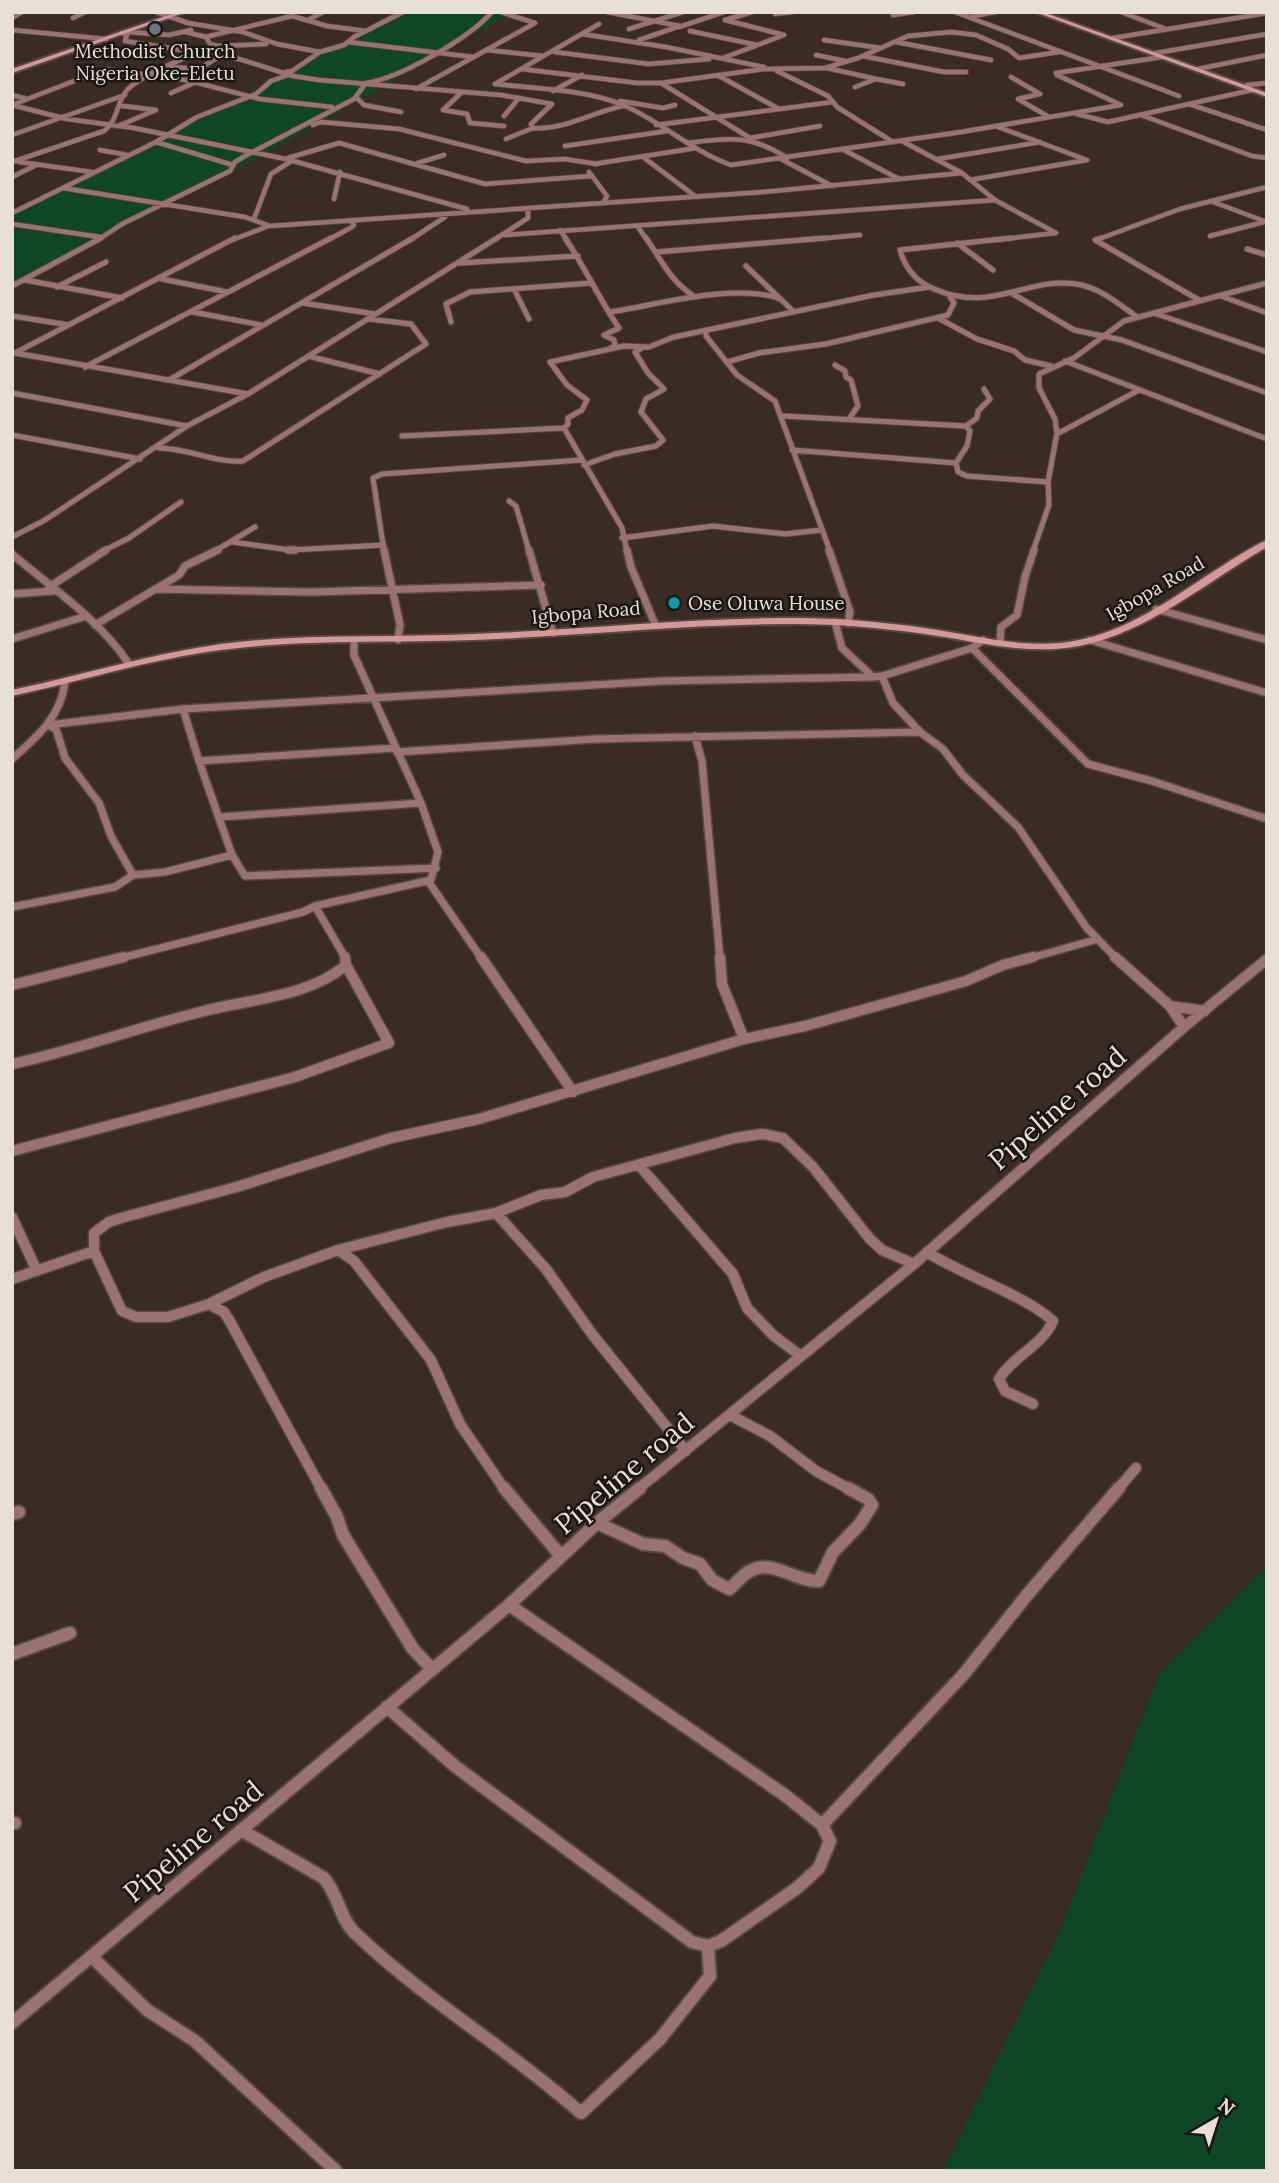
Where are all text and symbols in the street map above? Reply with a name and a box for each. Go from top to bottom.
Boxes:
marker: Methodist Church Nigeria Oke-Eletu [147,21,163,37]
place label: Methodist Church Nigeria Oke-Eletu [75,39,235,85]
street label: Igbopa Road [1102,550,1208,626]
place label: Ose Oluwa House [688,591,844,615]
street label: Igbopa Road [530,595,642,629]
marker: Ose Oluwa House [666,595,682,611]
street label: Pipeline road [981,1038,1133,1178]
street label: Pipeline road [547,1404,701,1542]
street label: Pipeline road [116,1772,270,1910]
north arrow [1181,2085,1251,2155]
text: N [1213,2093,1240,2121]

